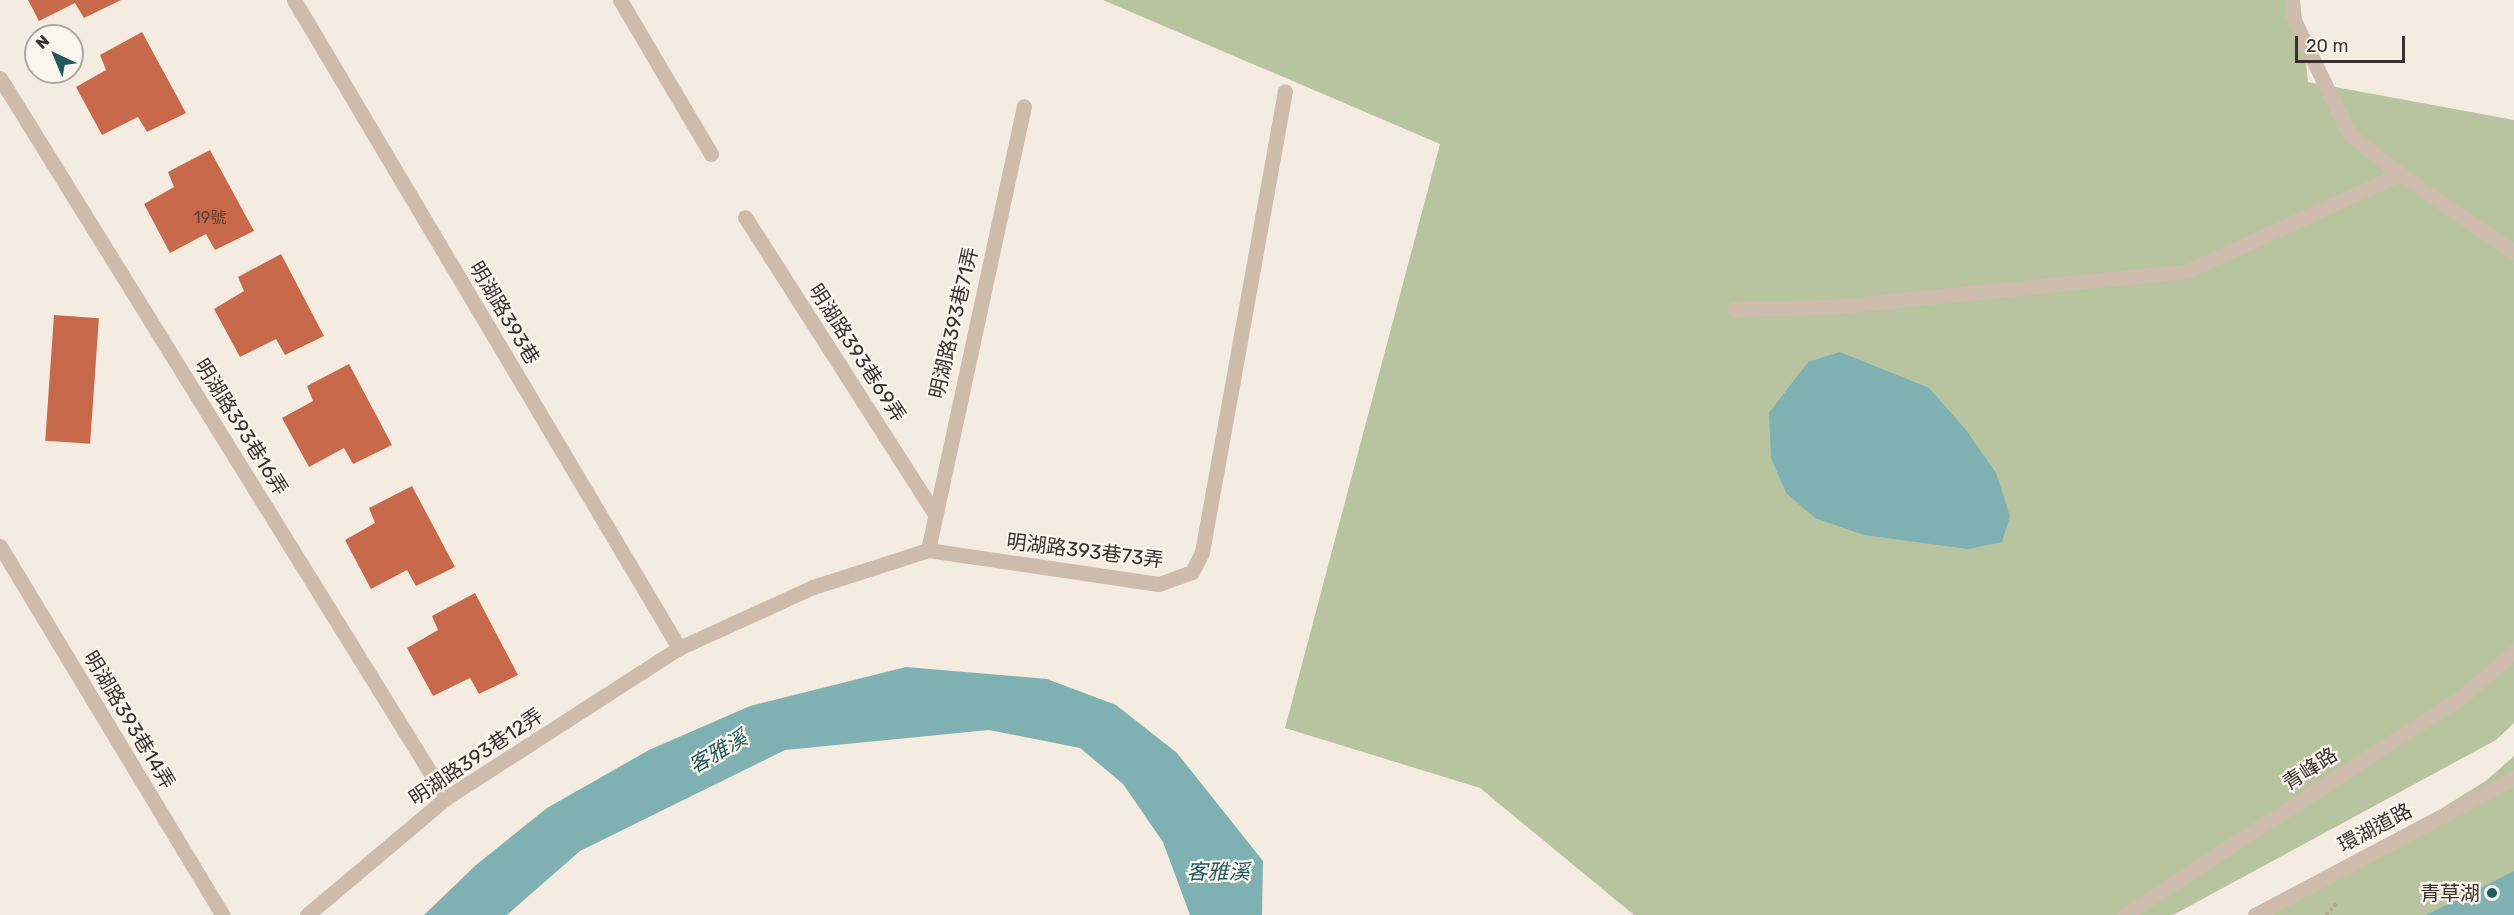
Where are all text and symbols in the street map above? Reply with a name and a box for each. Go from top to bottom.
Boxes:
north arrow [24,24,84,84]
scale bar [2298,24,2408,62]
text: N [32,31,53,53]
text: 20 m [2306,35,2348,57]
house number: 19號 [194,208,226,228]
street label: 明湖路393巷71弄 [925,245,983,401]
street label: 明湖路393巷 [464,257,544,369]
street label: 明湖路393巷69弄 [803,280,911,426]
street label: 明湖路393巷16弄 [189,354,293,500]
street label: 明湖路393巷73弄 [1005,529,1165,573]
street label: 明湖路393巷14弄 [78,647,180,793]
street label: 明湖路393巷12弄 [405,703,547,811]
water label: 客雅溪 [684,725,752,779]
street label: 青峰路 [2278,743,2342,795]
street label: 環湖道路 [2334,799,2416,857]
water label: 客雅溪 [1187,859,1249,885]
place label: 青草湖 [2420,881,2480,905]
marker: 青草湖 [2485,886,2499,900]

